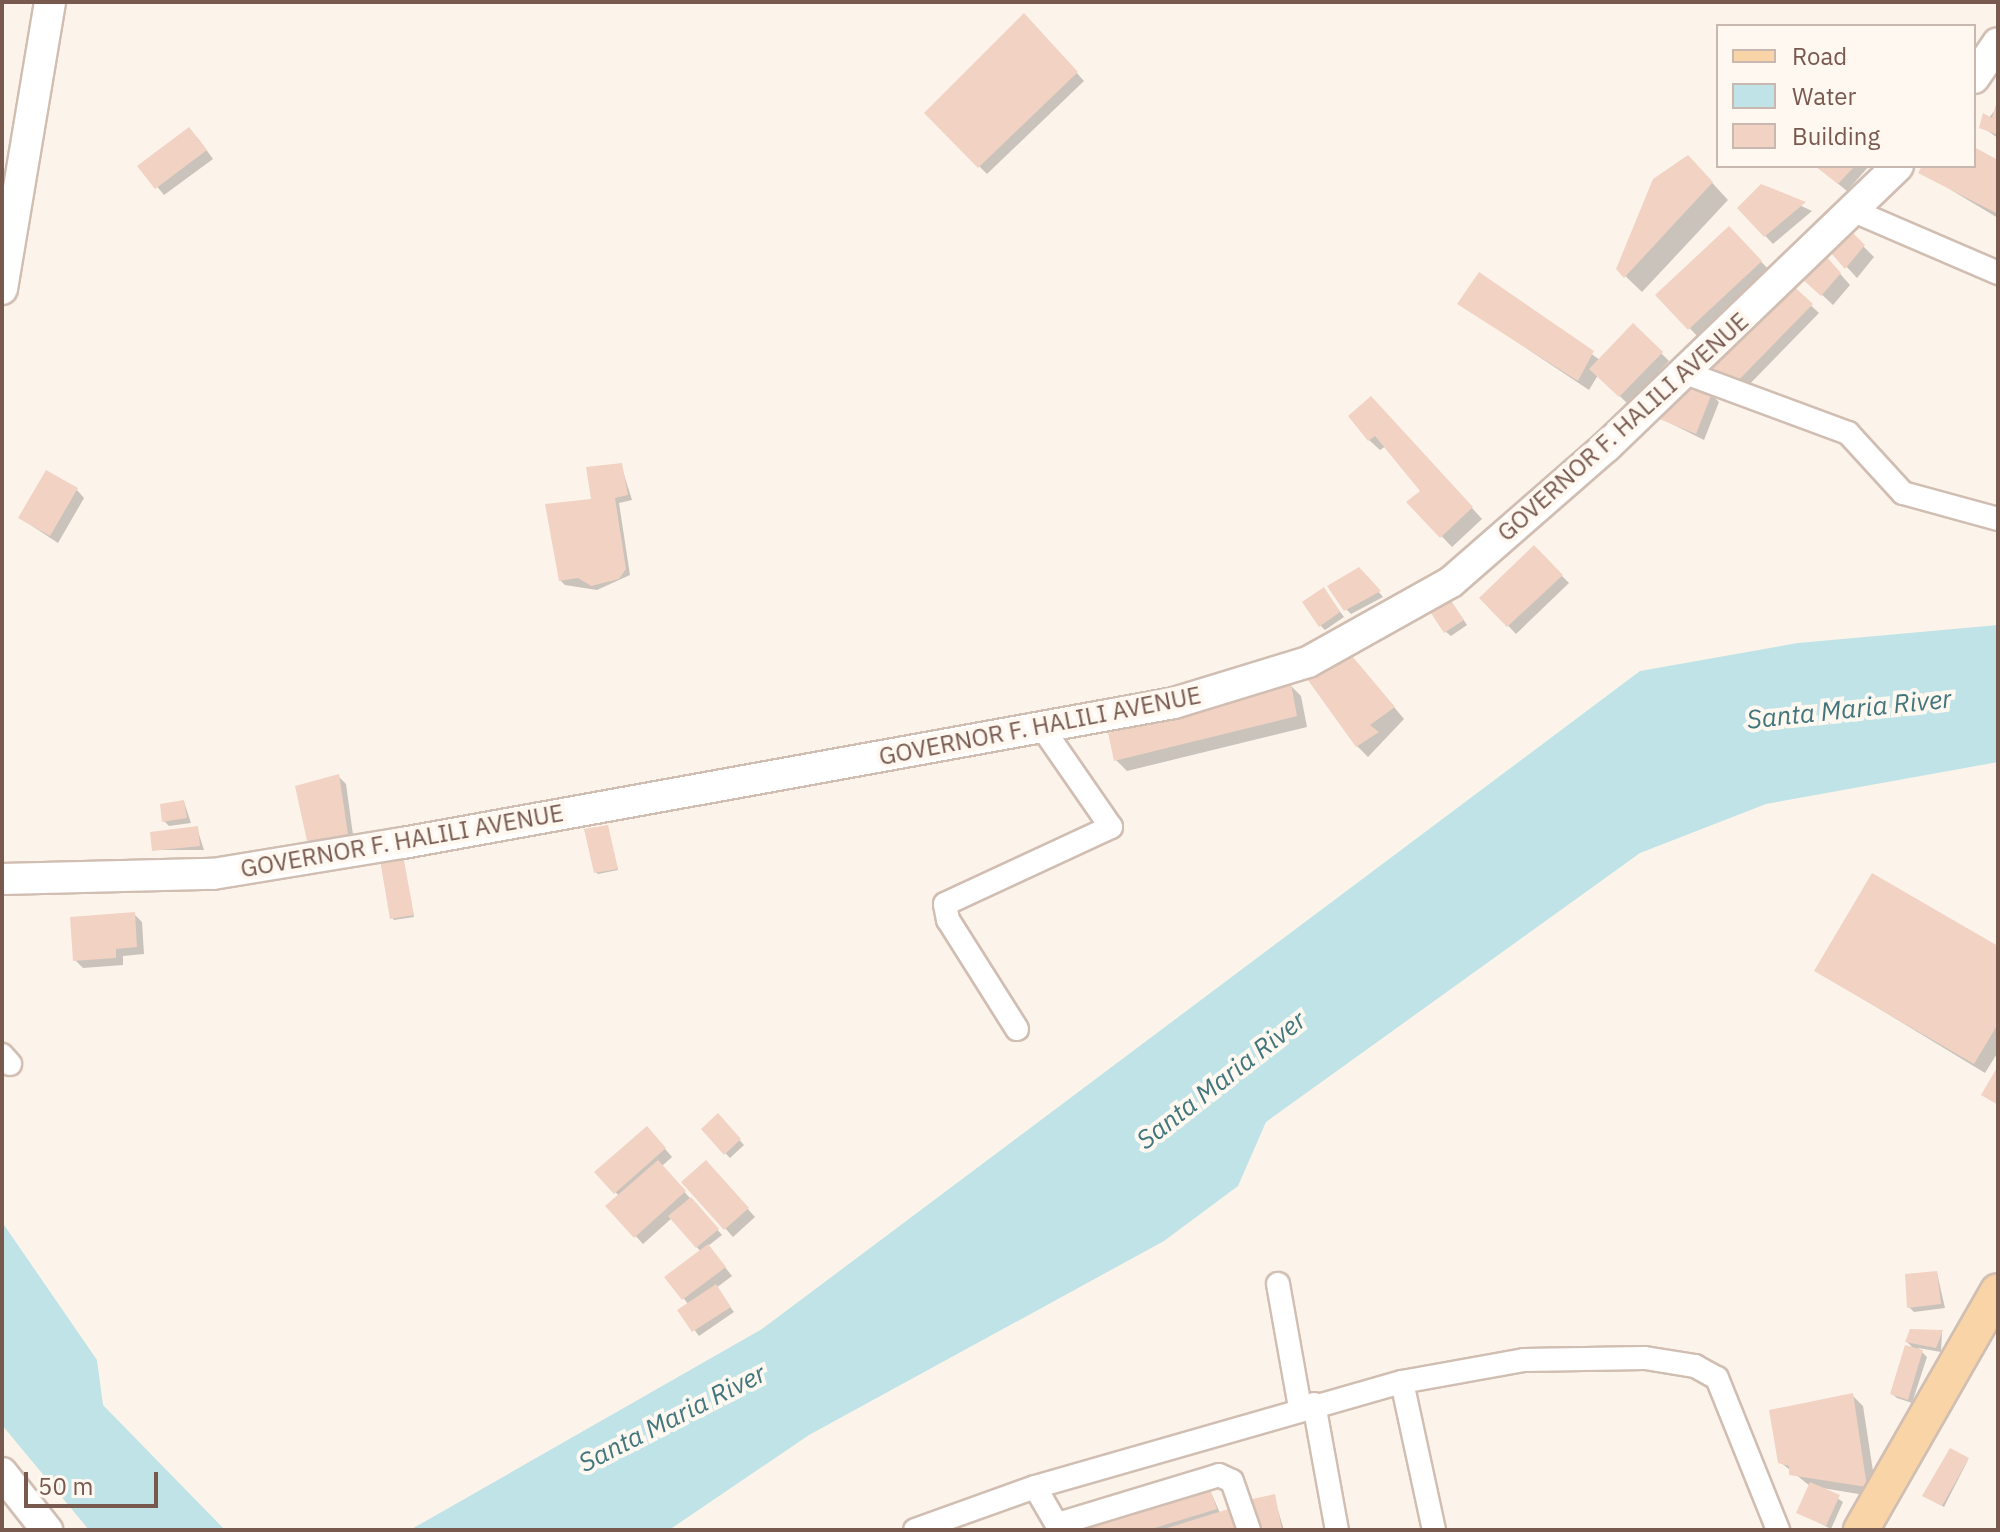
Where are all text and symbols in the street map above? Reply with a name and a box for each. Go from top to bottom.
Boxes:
legend [1716,24,1976,168]
text: Road [1792,40,1847,72]
text: Water [1792,80,1856,112]
text: Building [1792,120,1880,152]
street label: GOVERNOR F. HALILI AVENUE [1492,307,1754,547]
street label: GOVERNOR F. HALILI AVENUE [876,681,1204,771]
water label: Santa Maria River [1745,683,1953,735]
street label: GOVERNOR F. HALILI AVENUE [238,798,566,884]
water label: Santa Maria River [1130,1004,1312,1156]
water label: Santa Maria River [573,1357,771,1479]
scale bar [28,1456,162,1506]
text: 50 m [38,1470,93,1502]

